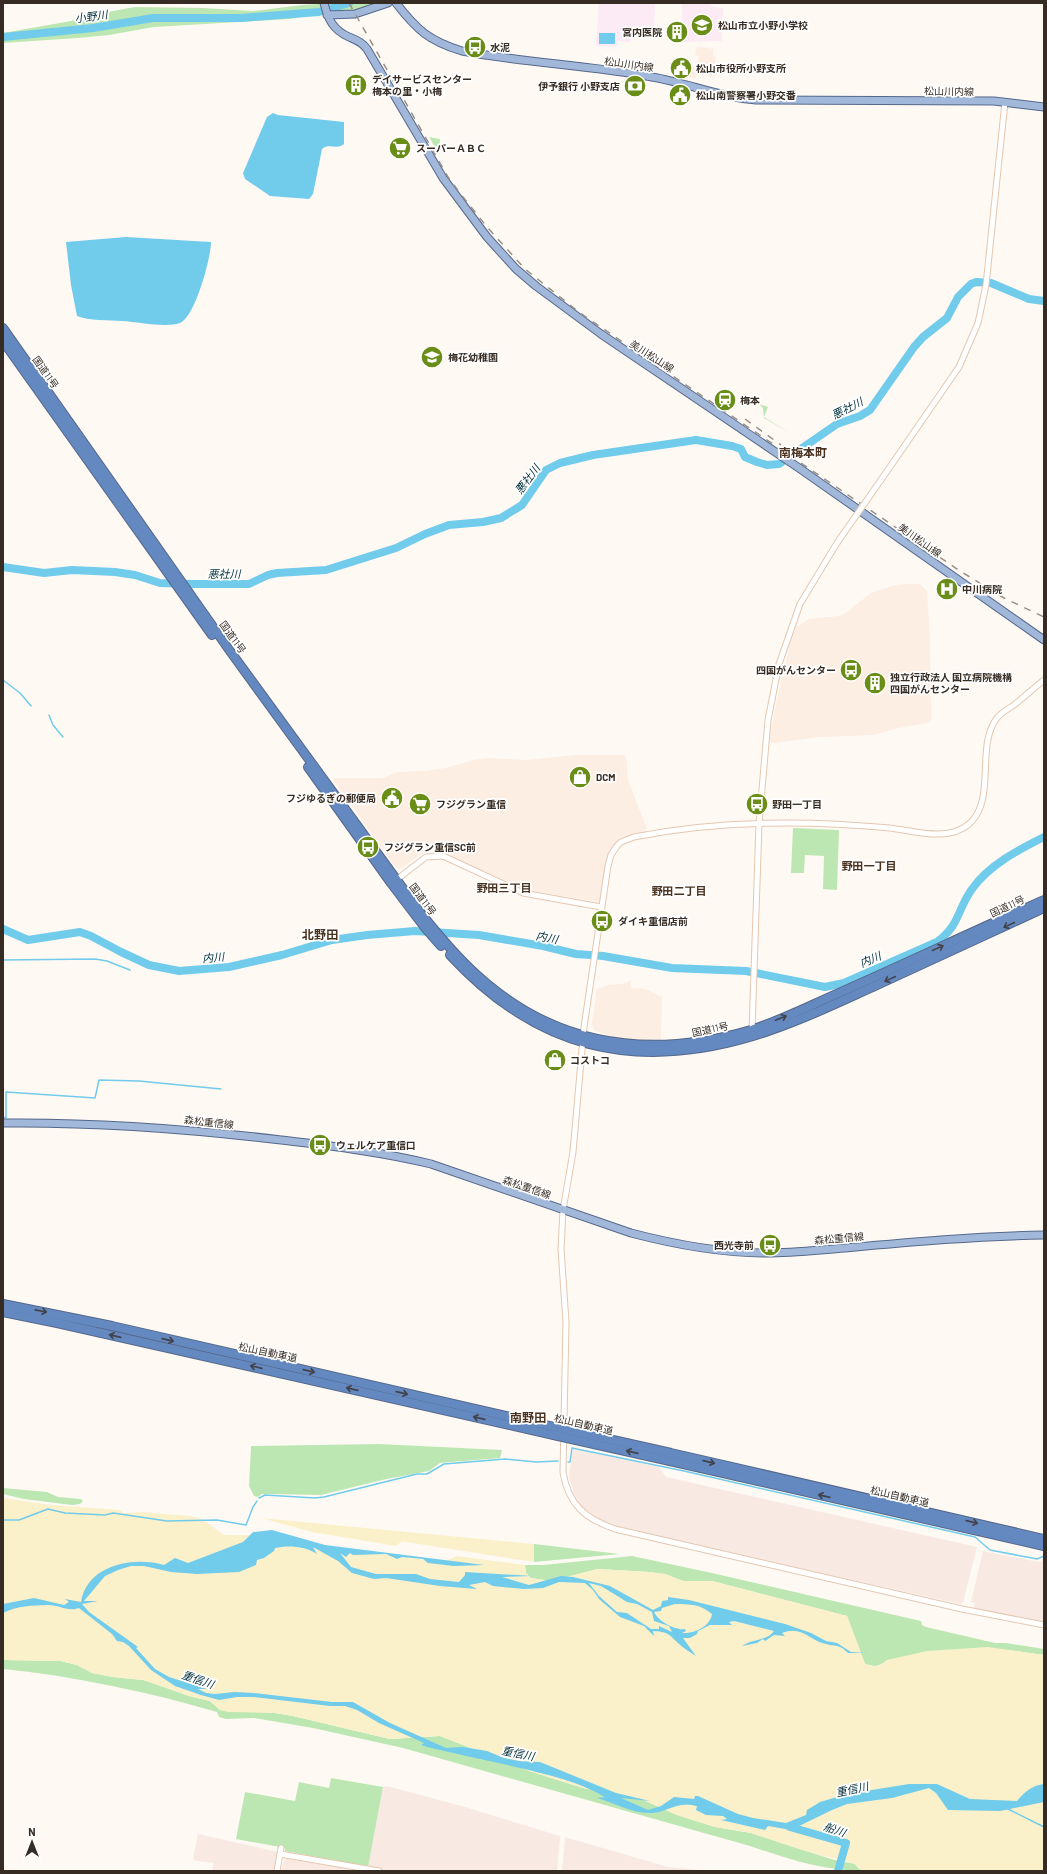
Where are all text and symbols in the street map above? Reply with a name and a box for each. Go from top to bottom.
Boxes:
water label: 小野川 [74,7,109,24]
school or university icon: 松山市立小野小学校 [689,12,715,38]
building icon: 宮内医院 [664,19,690,45]
place label: 松山市立小野小学校 [718,19,808,31]
place label: 宮内医院 [622,26,662,38]
bus stop icon: 水泥 [462,34,488,60]
place label: 水泥 [490,41,510,53]
street label: 松山川内線 [603,55,655,73]
public building icon: 松山市役所小野支所 [668,55,694,81]
place label: 松山市役所小野支所 [696,62,786,74]
building icon: デイサービスセンター 梅本の里・小梅 [343,72,369,98]
place label: デイサービスセンター 梅本の里・小梅 [372,73,472,97]
bank icon: 伊予銀行 小野支店 [622,73,648,99]
place label: 伊予銀行 小野支店 [538,80,620,92]
public building icon: 松山南警察署小野交番 [667,82,693,108]
street label: 松山川内線 [924,85,974,97]
place label: 松山南警察署小野交番 [696,89,796,101]
supermarket icon: スーパーＡＢＣ [387,135,413,161]
place label: スーパーＡＢＣ [416,142,486,154]
street label: 美川松山線 [628,337,676,375]
school or university icon: 梅花幼稚園 [419,344,445,370]
place label: 梅花幼稚園 [448,351,498,363]
street label: 国道11号 [30,353,62,391]
station icon: 梅本 [712,387,738,413]
place label: 梅本 [740,394,760,406]
water label: 悪社川 [829,394,866,421]
district label: 南梅本町 [779,445,827,459]
water label: 悪社川 [512,461,543,496]
street label: 美川松山線 [896,521,944,559]
water label: 悪社川 [208,567,241,580]
hospital icon: 中川病院 [934,576,960,602]
place label: 中川病院 [962,583,1002,595]
street label: 国道11号 [217,618,249,656]
bus stop icon: 四国がんセンター [838,657,864,683]
place label: 四国がんセンター [756,664,836,676]
building icon: 独立行政法人 国立病院機構 四国がんセンター [862,670,888,696]
place label: 独立行政法人 国立病院機構 四国がんセンター [890,671,1012,695]
shop icon: DCM [567,764,593,790]
place label: DCM [596,771,615,783]
public building icon: フジゆるぎの郵便局 [379,785,405,811]
supermarket icon: フジグラン重信 [407,791,433,817]
bus stop icon: 野田一丁目 [744,791,770,817]
place label: フジゆるぎの郵便局 [286,792,376,804]
place label: フジグラン重信 [436,798,506,810]
place label: 野田一丁目 [772,798,822,810]
bus stop icon: フジグラン重信SC前 [355,834,381,860]
place label: フジグラン重信SC前 [384,841,476,853]
district label: 野田一丁目 [842,859,897,872]
street label: 国道11号 [407,881,439,917]
district label: 野田三丁目 [477,881,532,894]
district label: 野田二丁目 [652,884,707,897]
street label: 国道11号 [988,893,1026,919]
bus stop icon: ダイキ重信店前 [589,908,615,934]
place label: ダイキ重信店前 [618,915,688,927]
one-way arrow [1003,922,1015,929]
district label: 北野田 [302,927,338,941]
water label: 内川 [535,929,560,946]
one-way arrow [931,944,943,952]
water label: 内川 [857,948,884,969]
water label: 内川 [201,949,226,964]
one-way arrow [885,976,897,983]
one-way arrow [774,1014,786,1022]
street label: 国道11号 [691,1019,729,1039]
shop icon: コストコ [542,1047,568,1073]
place label: コストコ [570,1054,610,1066]
street label: 森松重信線 [184,1113,234,1131]
bus stop icon: ウェルケア重信口 [307,1132,333,1158]
place label: ウェルケア重信口 [336,1139,416,1151]
street label: 森松重信線 [501,1173,553,1201]
street label: 森松重信線 [814,1230,864,1246]
bus stop icon: 西光寺前 [757,1232,783,1258]
place label: 西光寺前 [714,1239,754,1251]
one-way arrow [34,1308,47,1316]
one-way arrow [109,1331,122,1339]
one-way arrow [161,1336,174,1344]
street label: 松山自動車道 [237,1340,299,1364]
one-way arrow [249,1363,262,1371]
one-way arrow [302,1368,315,1376]
one-way arrow [346,1385,359,1393]
one-way arrow [395,1389,408,1397]
district label: 南野田 [510,1410,546,1424]
street label: 松山自動車道 [553,1411,615,1437]
one-way arrow [473,1413,486,1421]
one-way arrow [625,1448,638,1456]
one-way arrow [702,1458,715,1466]
street label: 松山自動車道 [869,1483,931,1509]
one-way arrow [818,1491,831,1499]
one-way arrow [965,1519,978,1527]
water label: 重信川 [180,1667,217,1691]
water label: 重信川 [501,1743,536,1763]
water label: 重信川 [835,1779,870,1799]
water label: 船川 [822,1819,848,1839]
north arrow [12,1822,52,1862]
text: N [28,1825,36,1838]

